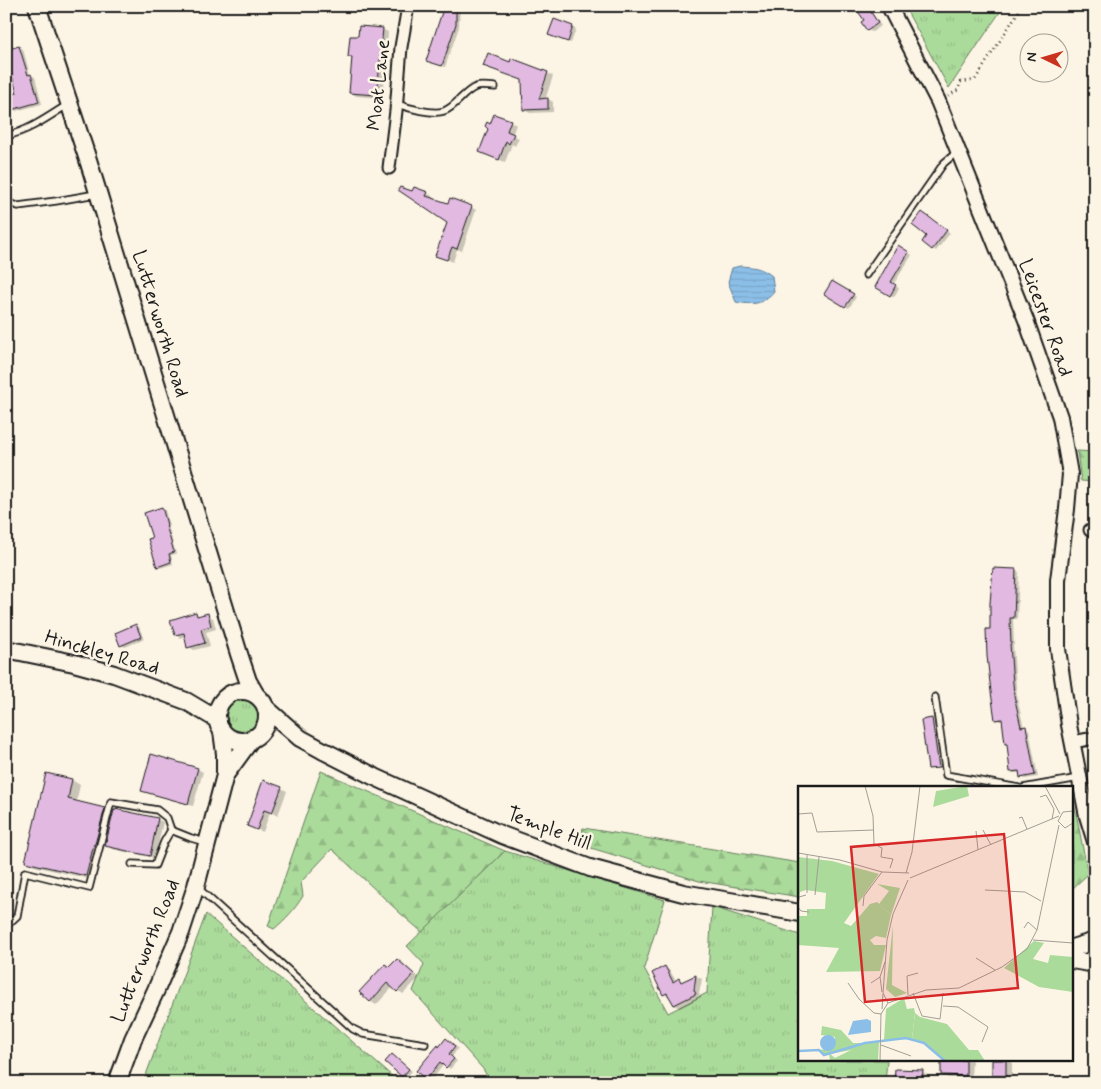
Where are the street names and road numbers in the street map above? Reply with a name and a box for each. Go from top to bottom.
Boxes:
street label: Moat Lane [361,38,397,132]
street label: Lutterworth Road [125,247,195,401]
street label: Leicester Road [1011,255,1079,381]
street label: Hinckley Road [42,624,162,682]
street label: Temple Hill [503,800,595,858]
street label: Lutterworth Road [105,875,187,1027]

